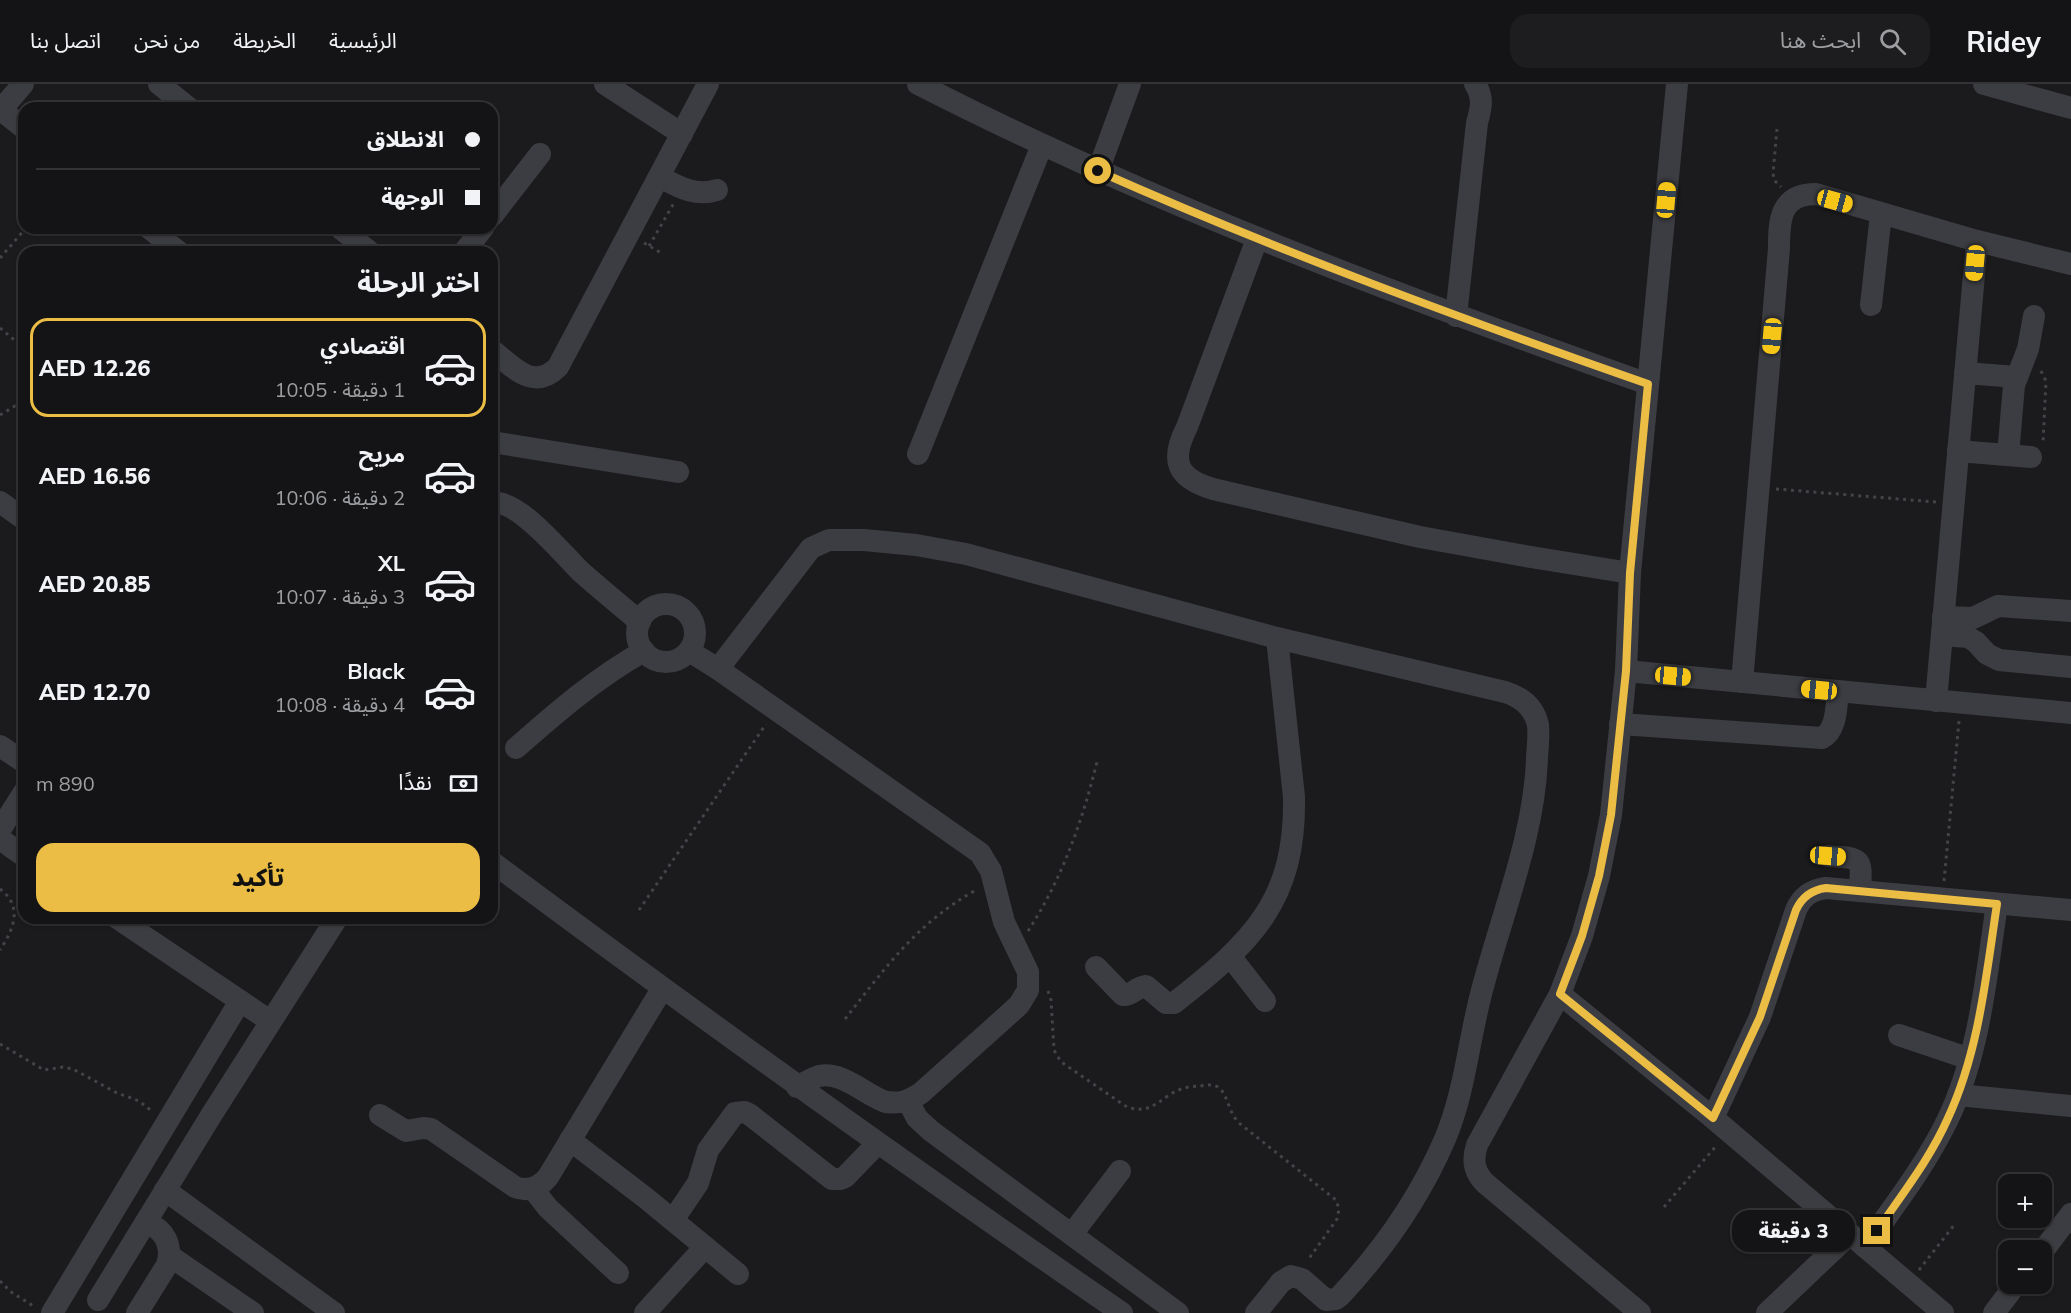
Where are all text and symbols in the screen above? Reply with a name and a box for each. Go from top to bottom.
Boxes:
search box [1510,14,1930,68]
text: Ridey [1966,24,2041,59]
icon: search [1876,25,1909,58]
text: ابحث هنا [1780,26,1861,54]
text: اتصل بنا [30,27,101,53]
text: من نحن [134,27,200,53]
text: الخريطة [233,27,296,53]
text: الرئيسية [329,27,397,53]
text: الانطلاق [367,125,444,153]
route start [1084,157,1111,184]
car [1655,181,1677,219]
text: الوجهة [381,183,444,211]
car [1815,188,1855,214]
car [1964,244,1986,282]
text: اختر الرحلة [357,265,480,299]
car [1761,317,1783,355]
text: اقتصادي [320,332,405,360]
icon: car [423,341,477,395]
text: AED 12.26 [39,354,151,382]
text: 1 دقيقة · 10:05 [275,377,405,402]
text: مريح [359,440,405,468]
icon: car [423,449,477,503]
text: AED 16.56 [39,462,151,490]
text: 2 دقيقة · 10:06 [275,485,405,510]
text: XL [378,549,405,577]
icon: car [423,557,477,611]
text: AED 20.85 [39,570,151,598]
text: 3 دقيقة · 10:07 [275,584,405,609]
text: Black [347,657,405,685]
icon: car [423,665,477,719]
car [1654,665,1692,687]
text: AED 12.70 [39,678,151,706]
car [1800,679,1838,701]
text: 4 دقيقة · 10:08 [275,692,405,717]
icon: cash [447,767,480,800]
text: نقدًا [398,768,432,796]
text: 890 m [36,771,95,796]
button: تأكيد [36,843,480,912]
car [1809,846,1847,866]
map controls [1998,1174,2052,1294]
button: + [1998,1174,2052,1228]
callout: 3 دقيقة [1733,1210,1856,1252]
route end [1863,1217,1890,1244]
text: 3 دقيقة [1759,1218,1828,1243]
button: − [1998,1240,2052,1294]

